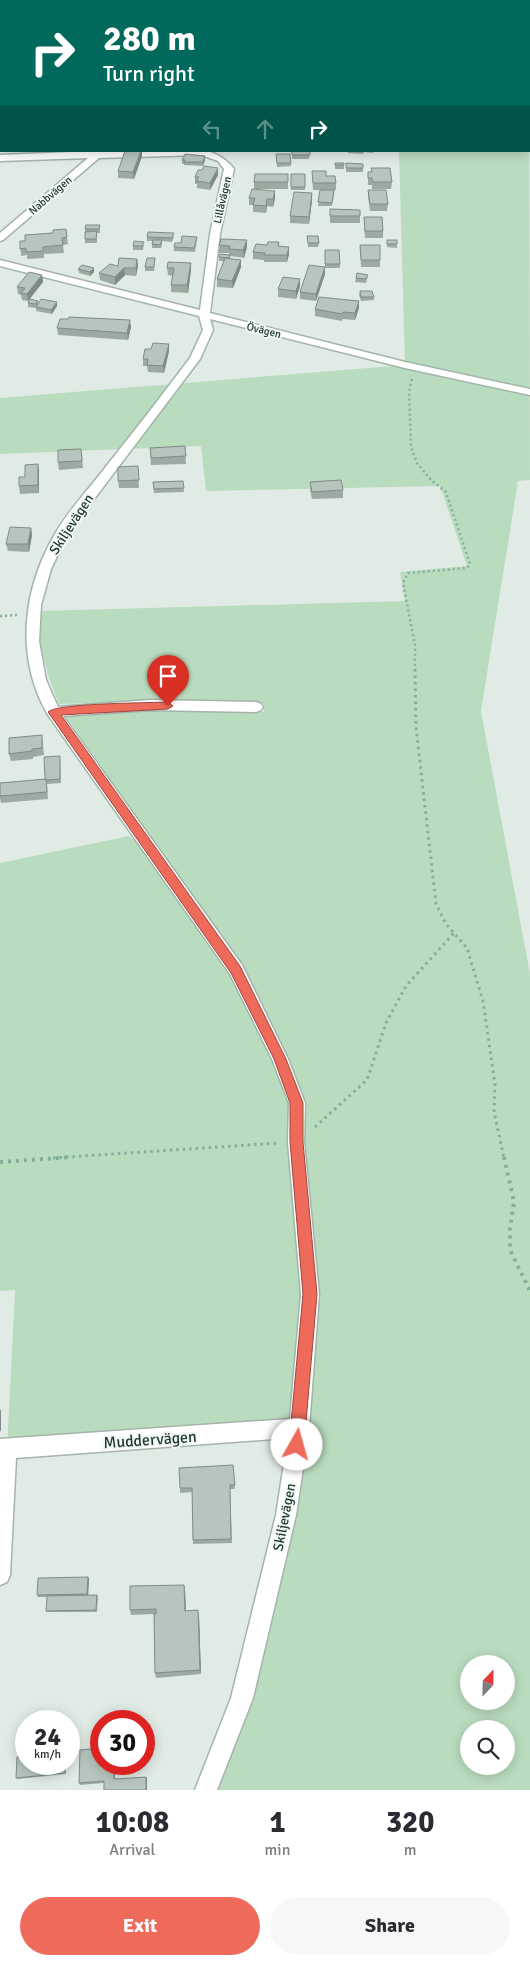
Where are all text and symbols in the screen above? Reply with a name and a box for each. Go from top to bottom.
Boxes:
text: 280 m [103,17,196,60]
icon: right [20,20,85,85]
text: Turn right [103,60,195,87]
icon: left [198,115,226,143]
icon: ahead [251,115,279,143]
icon: right [304,115,332,143]
street label: Nabbvägen [26,173,74,218]
street label: Lillåvägen [211,175,234,225]
street label: Övägen [245,319,283,341]
street label: Skiljevägen [46,491,97,558]
pin [147,655,189,706]
icon: arrive [154,662,182,690]
position arrow [270,1418,322,1470]
street label: Muddervägen [103,1427,197,1453]
street label: Skiljevägen [270,1482,299,1552]
north arrow [460,1655,515,1710]
map controls [460,1655,515,1775]
speed limit sign: 30 [90,1710,155,1775]
button: search [460,1720,515,1775]
text: 24 [34,1721,61,1752]
text: km/h [34,1747,61,1762]
text: 10:08 [95,1804,169,1841]
text: 1 [269,1804,286,1841]
text: 320 [386,1804,434,1841]
text: Arrival [109,1840,155,1860]
text: min [265,1840,290,1860]
text: m [404,1840,417,1860]
button: Exit [20,1897,260,1955]
button: Share [270,1897,510,1955]

